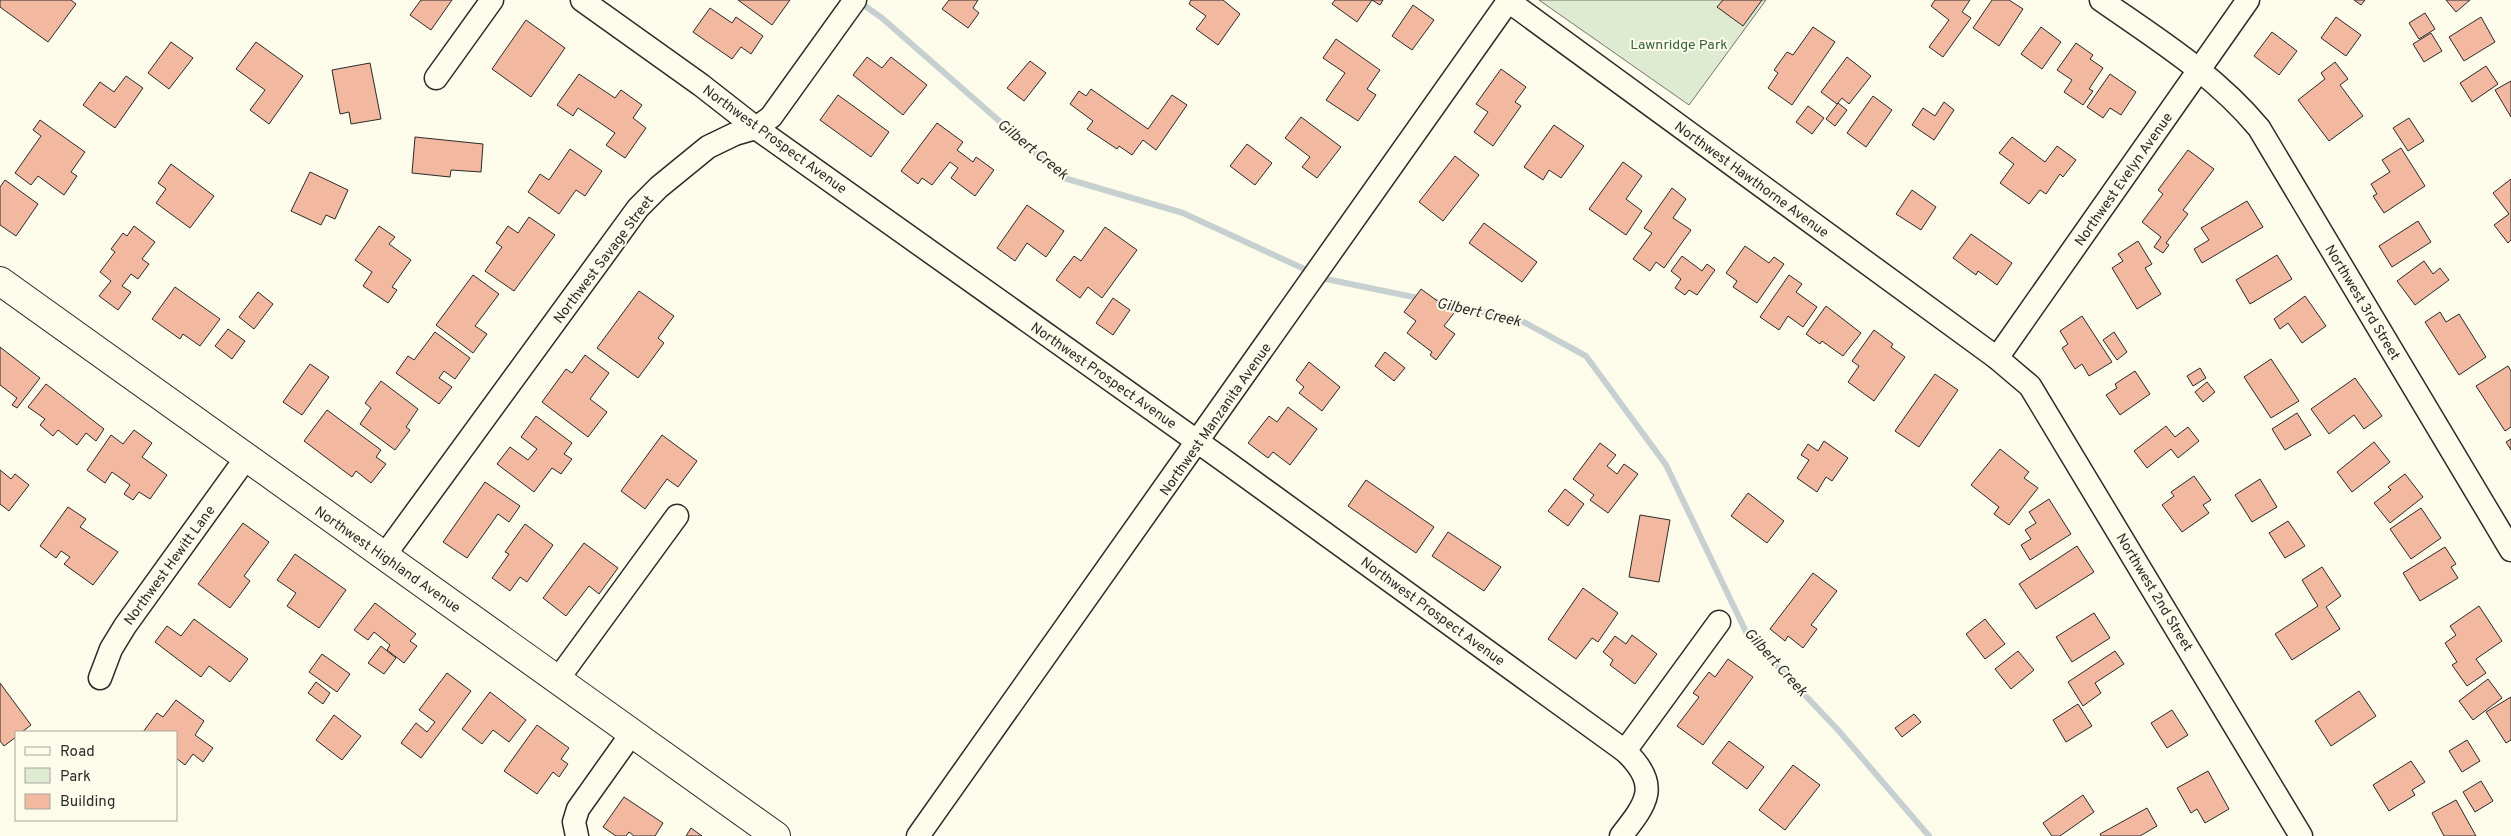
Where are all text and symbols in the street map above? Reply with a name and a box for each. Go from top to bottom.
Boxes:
park label: Lawnridge Park [1630,37,1728,54]
street label: Northwest Prospect Avenue [699,82,850,198]
street label: Northwest Evelyn Avenue [2072,110,2177,250]
water label: Gilbert Creek [993,116,1072,185]
street label: Northwest Hawthorne Avenue [1671,119,1832,242]
street label: Northwest Savage Street [551,193,658,327]
street label: Northwest 3rd Street [2321,242,2403,364]
water label: Gilbert Creek [1435,295,1523,332]
street label: Northwest Prospect Avenue [1027,319,1179,433]
street label: Northwest Manzanita Avenue [1157,340,1276,500]
street label: Northwest Hewitt Lane [121,503,219,629]
street label: Northwest Highland Avenue [311,503,463,617]
street label: Northwest 2nd Street [2112,531,2196,655]
street label: Northwest Prospect Avenue [1357,554,1508,670]
water label: Gilbert Creek [1739,625,1811,702]
legend [15,731,178,821]
text: Road [60,743,95,762]
text: Park [60,768,91,787]
text: Building [60,793,115,812]

